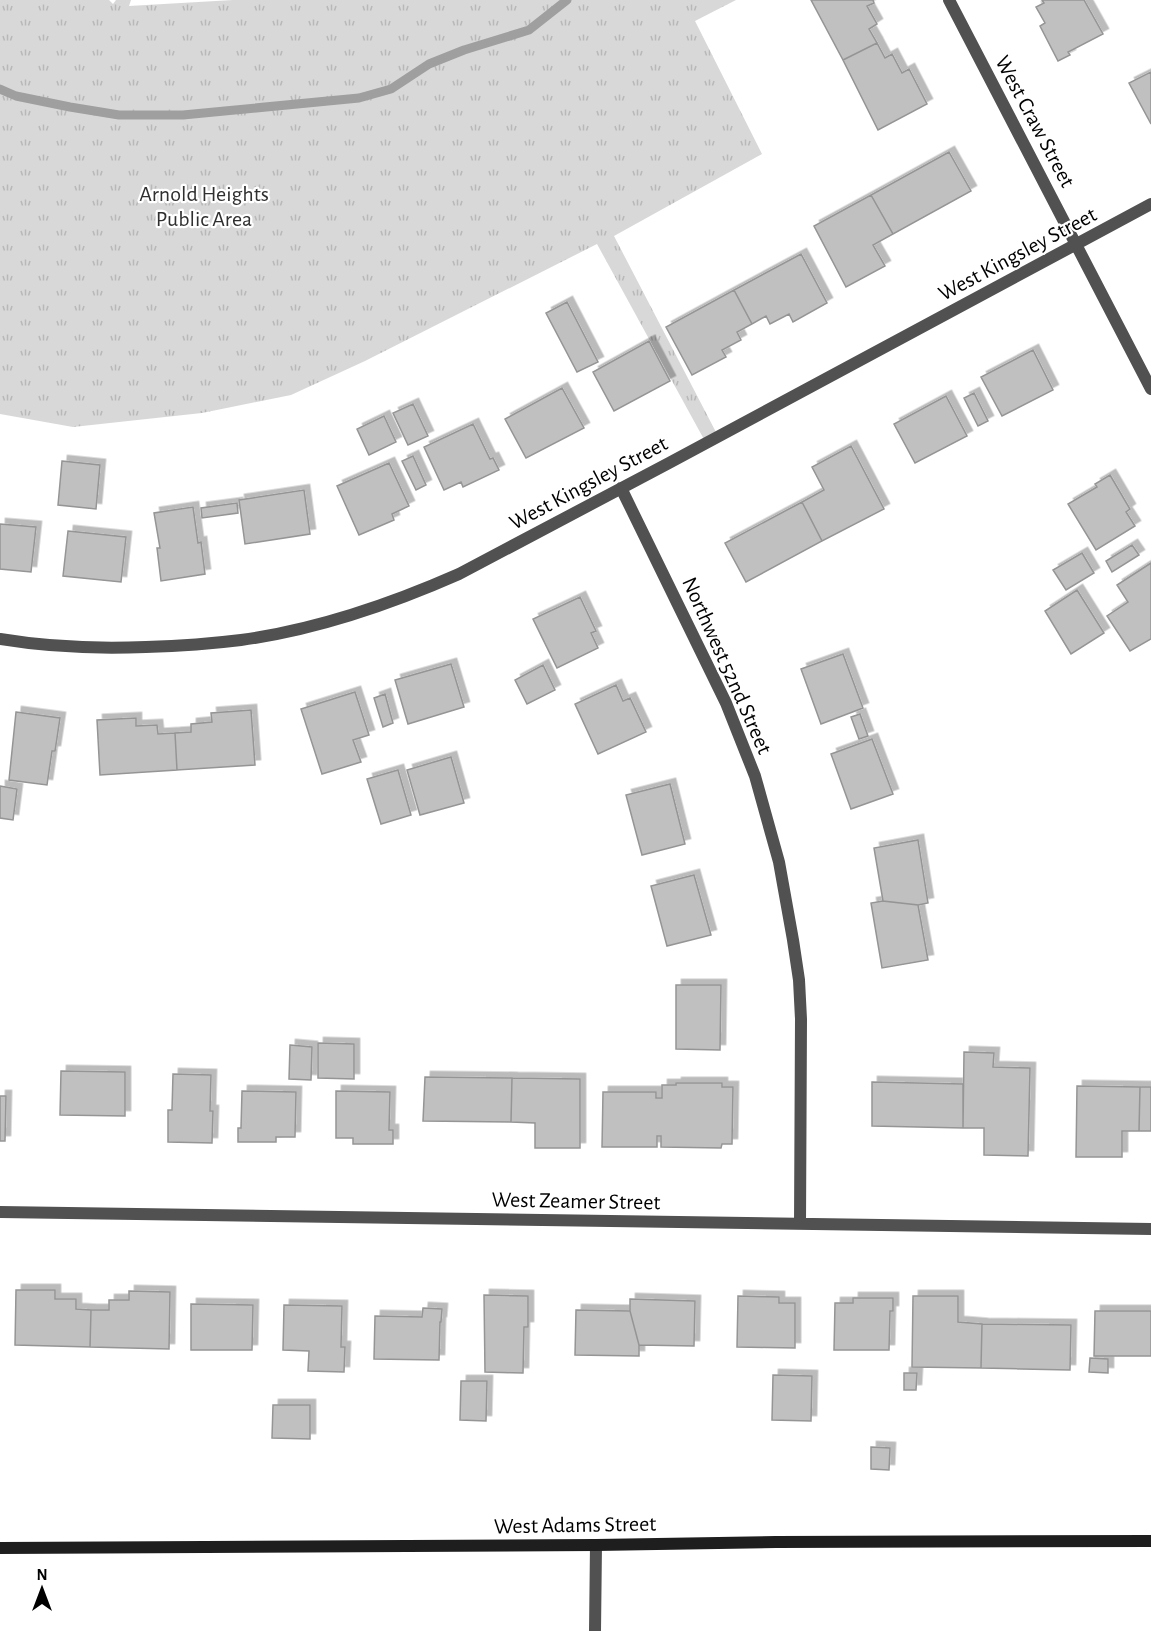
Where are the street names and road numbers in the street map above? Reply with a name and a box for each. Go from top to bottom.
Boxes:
street label: West Craw Street [991,52,1079,191]
street label: West Kingsley Street [935,203,1100,305]
street label: West Kingsley Street [506,432,671,534]
street label: Northwest 52nd Street [678,574,776,757]
street label: West Zeamer Street [491,1189,661,1213]
street label: West Adams Street [494,1513,656,1537]

